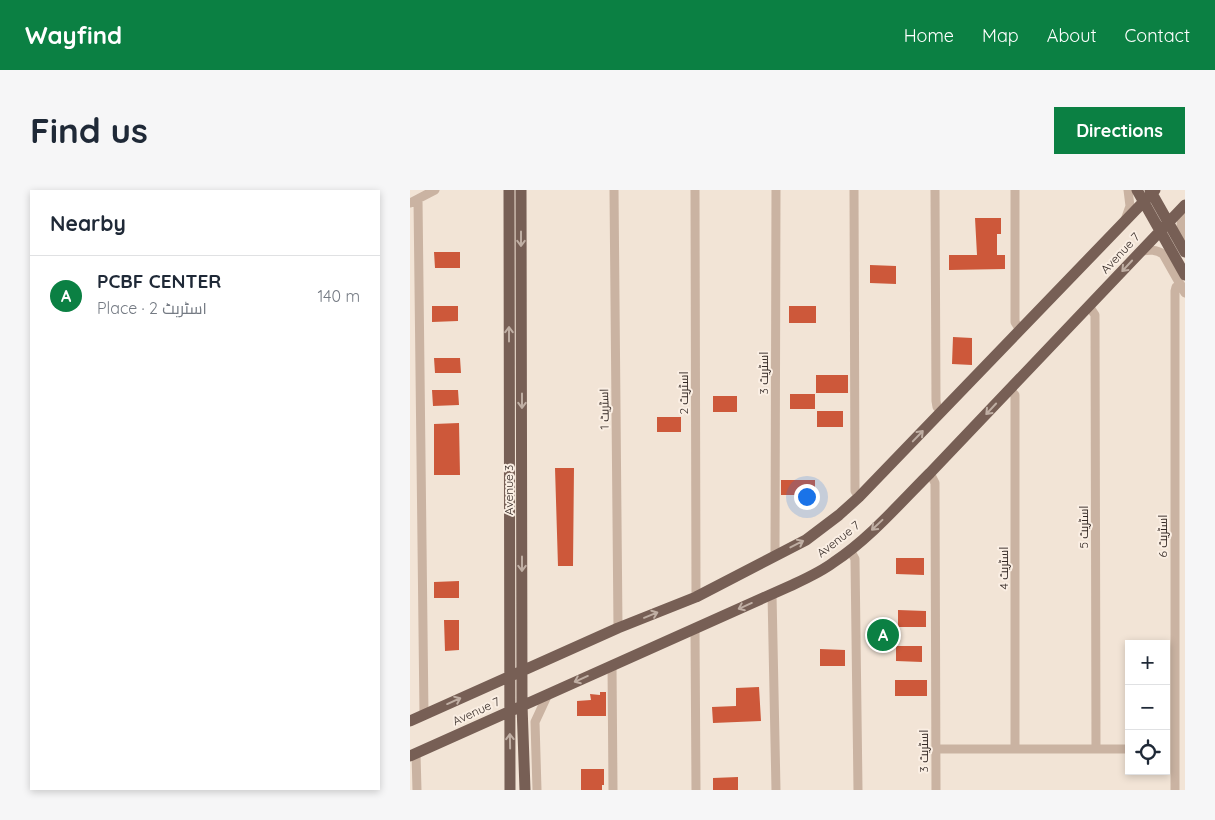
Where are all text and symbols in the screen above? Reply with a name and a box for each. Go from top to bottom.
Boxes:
text: Wayfind [25,20,122,50]
text: Home [904,24,954,47]
text: Map [982,24,1019,47]
text: About [1047,24,1097,47]
text: Contact [1125,24,1190,47]
button: Directions [1054,107,1185,154]
text: Find us [30,108,148,152]
text: Nearby [50,210,126,236]
street label: Avenue 7 [1097,229,1143,277]
one-way arrow [516,230,526,246]
one-way arrow [1121,259,1133,272]
text: PCBF CENTER [97,269,221,293]
text: A [61,286,71,306]
text: 140 m [317,286,360,306]
text: Place · اسٹریٹ 2 [97,298,207,318]
one-way arrow [504,326,514,342]
street label: اسٹریٹ 3 [756,352,771,394]
street label: اسٹریٹ 2 [676,371,691,415]
street label: اسٹریٹ 1 [596,388,612,430]
one-way arrow [517,392,527,409]
one-way arrow [985,402,997,415]
one-way arrow [912,429,924,442]
street label: Avenue 3 [501,465,516,515]
your location [794,484,820,510]
street label: اسٹریٹ 5 [1076,505,1091,549]
street label: اسٹریٹ 6 [1155,514,1170,558]
street label: Avenue 7 [813,518,863,560]
one-way arrow [871,519,884,531]
one-way arrow [790,539,805,549]
street label: اسٹریٹ 4 [996,547,1011,589]
one-way arrow [517,555,527,571]
one-way arrow [738,601,753,611]
one-way arrow [643,610,658,619]
pin: A [867,616,899,654]
map controls [1125,640,1170,775]
button: + [1125,640,1170,685]
one-way arrow [574,674,589,684]
button: − [1125,685,1170,730]
street label: Avenue 7 [450,694,502,728]
one-way arrow [447,696,462,706]
street label: اسٹریٹ 3 [916,730,931,772]
button: locate [1125,730,1170,775]
one-way arrow [505,734,514,750]

